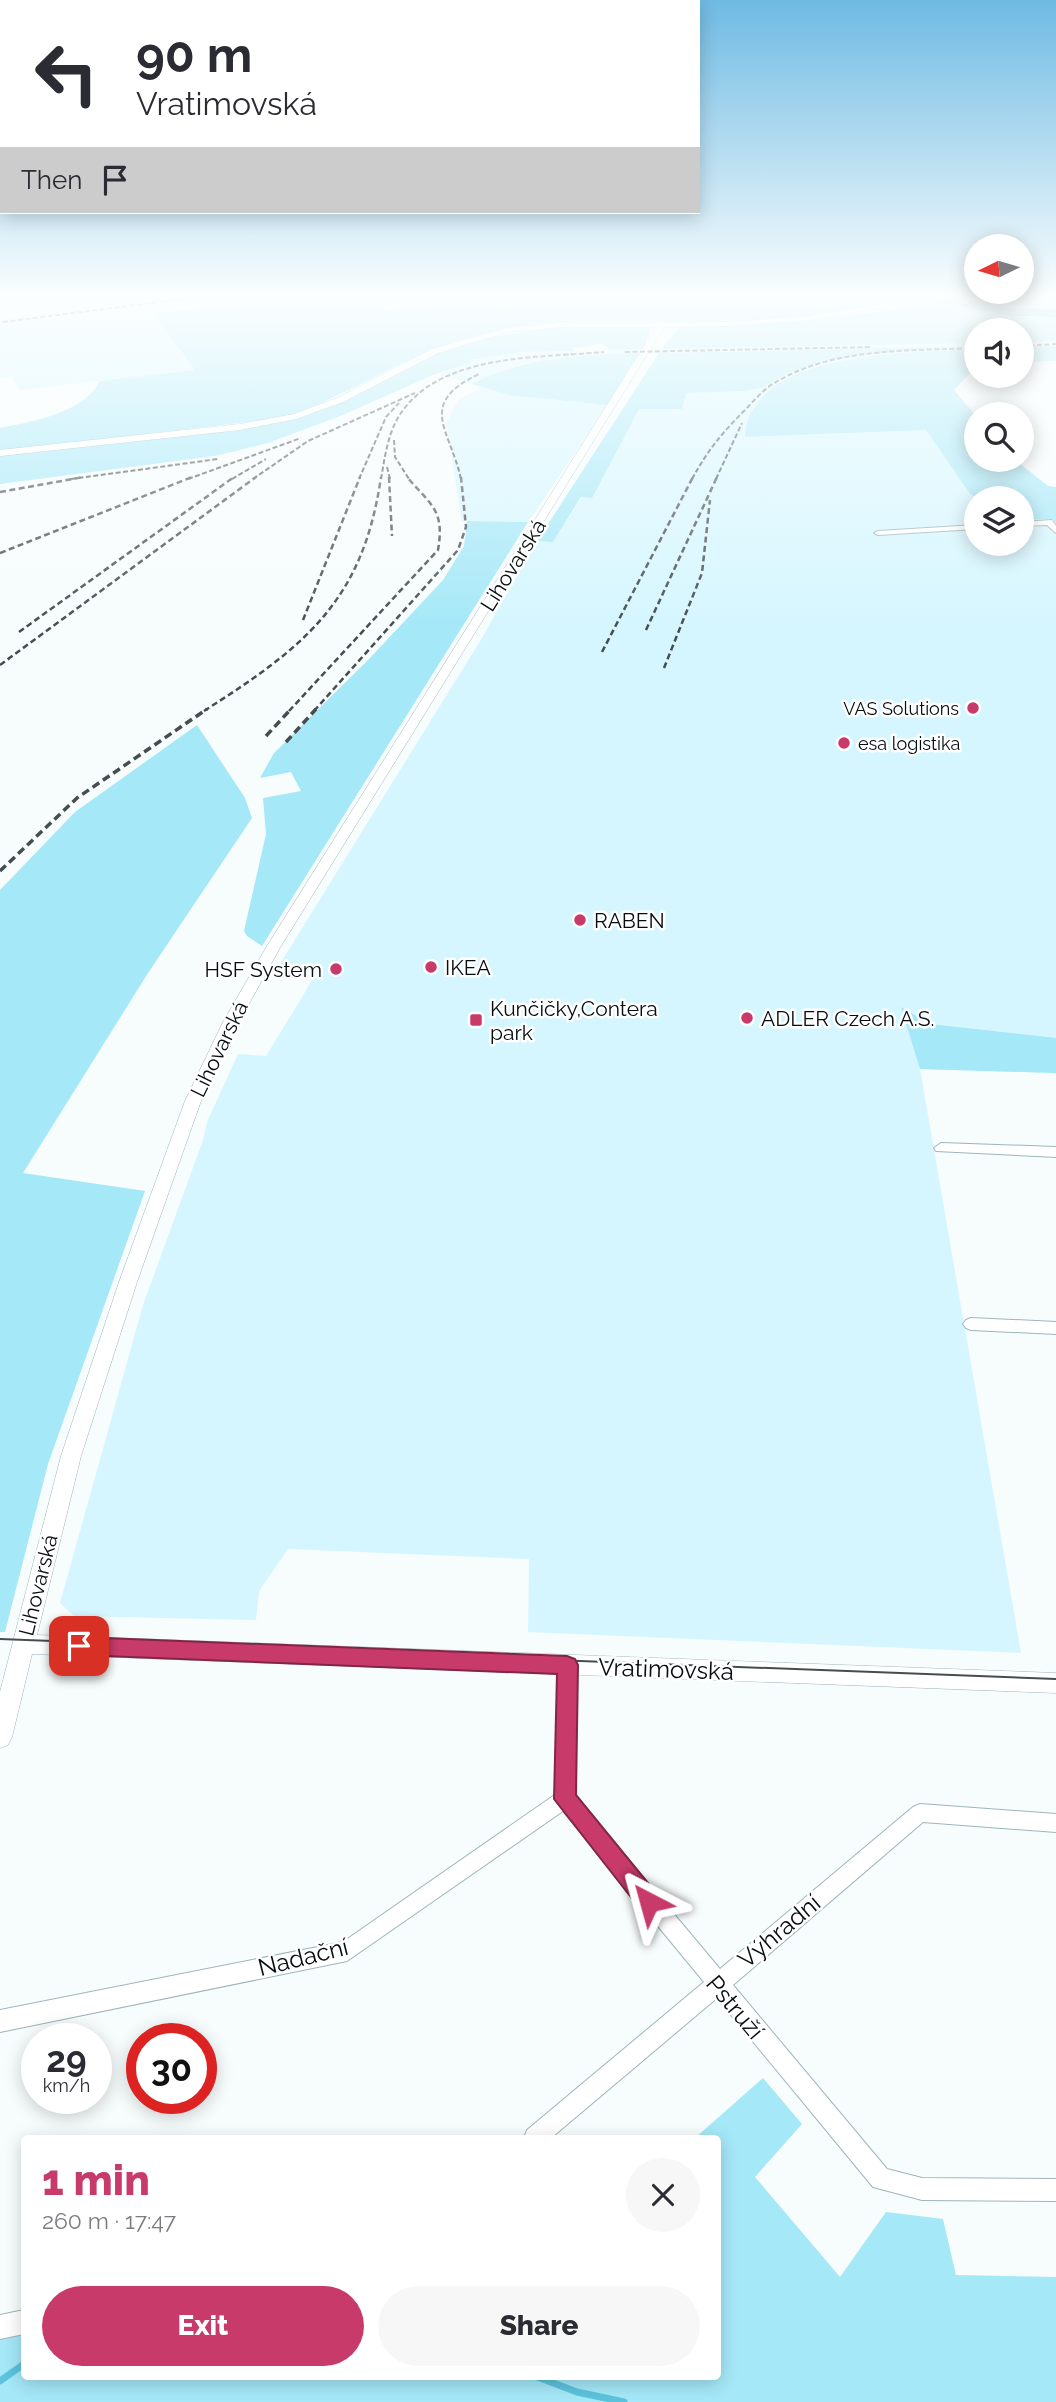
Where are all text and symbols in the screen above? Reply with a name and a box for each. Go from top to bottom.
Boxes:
text: 90 m [136,26,252,83]
icon: left [21,28,112,119]
text: Vratimovská [136,85,317,122]
icon: arrive [96,161,134,199]
text: Then [21,165,82,195]
north arrow [964,234,1034,304]
map controls [964,234,1034,556]
button: sound [964,318,1034,388]
button: search [964,402,1034,472]
button: layers [964,486,1034,556]
street label: Lihovarská [475,514,551,616]
place label: VAS Solutions [843,698,959,719]
marker: VAS Solutions [965,700,981,716]
place label: esa logistika [858,733,960,754]
marker: esa logistika [836,735,852,751]
place label: RABEN [594,908,665,933]
marker: RABEN [572,912,588,928]
place label: IKEA [445,955,491,980]
place label: HSF System [204,957,322,982]
marker: IKEA [423,959,439,975]
marker: HSF System [328,961,344,977]
place label: Kunčičky,Contera park [490,996,658,1045]
street label: Lihovarská [185,997,253,1101]
place label: ADLER Czech A.S. [761,1006,935,1031]
marker: ADLER Czech A.S. [739,1010,755,1026]
marker: Kunčičky,Contera park [468,1012,484,1028]
street label: Lihovarská [13,1532,63,1638]
pin [49,1616,109,1676]
icon: arrive [60,1627,98,1665]
street label: Vratimovská [598,1652,734,1686]
position arrow [612,1865,686,1939]
street label: Výhradní [732,1888,827,1974]
street label: Nadační [255,1932,352,1982]
street label: Pstruží [700,1969,770,2045]
speed limit sign: 30 [126,2023,217,2114]
text: 29 [46,2039,87,2080]
text: km/h [43,2075,90,2096]
text: 1 min [42,2156,150,2205]
button: close [626,2158,700,2232]
text: 260 m · 17:47 [42,2207,176,2234]
button: Exit [42,2286,364,2366]
button: Share [378,2286,700,2366]

